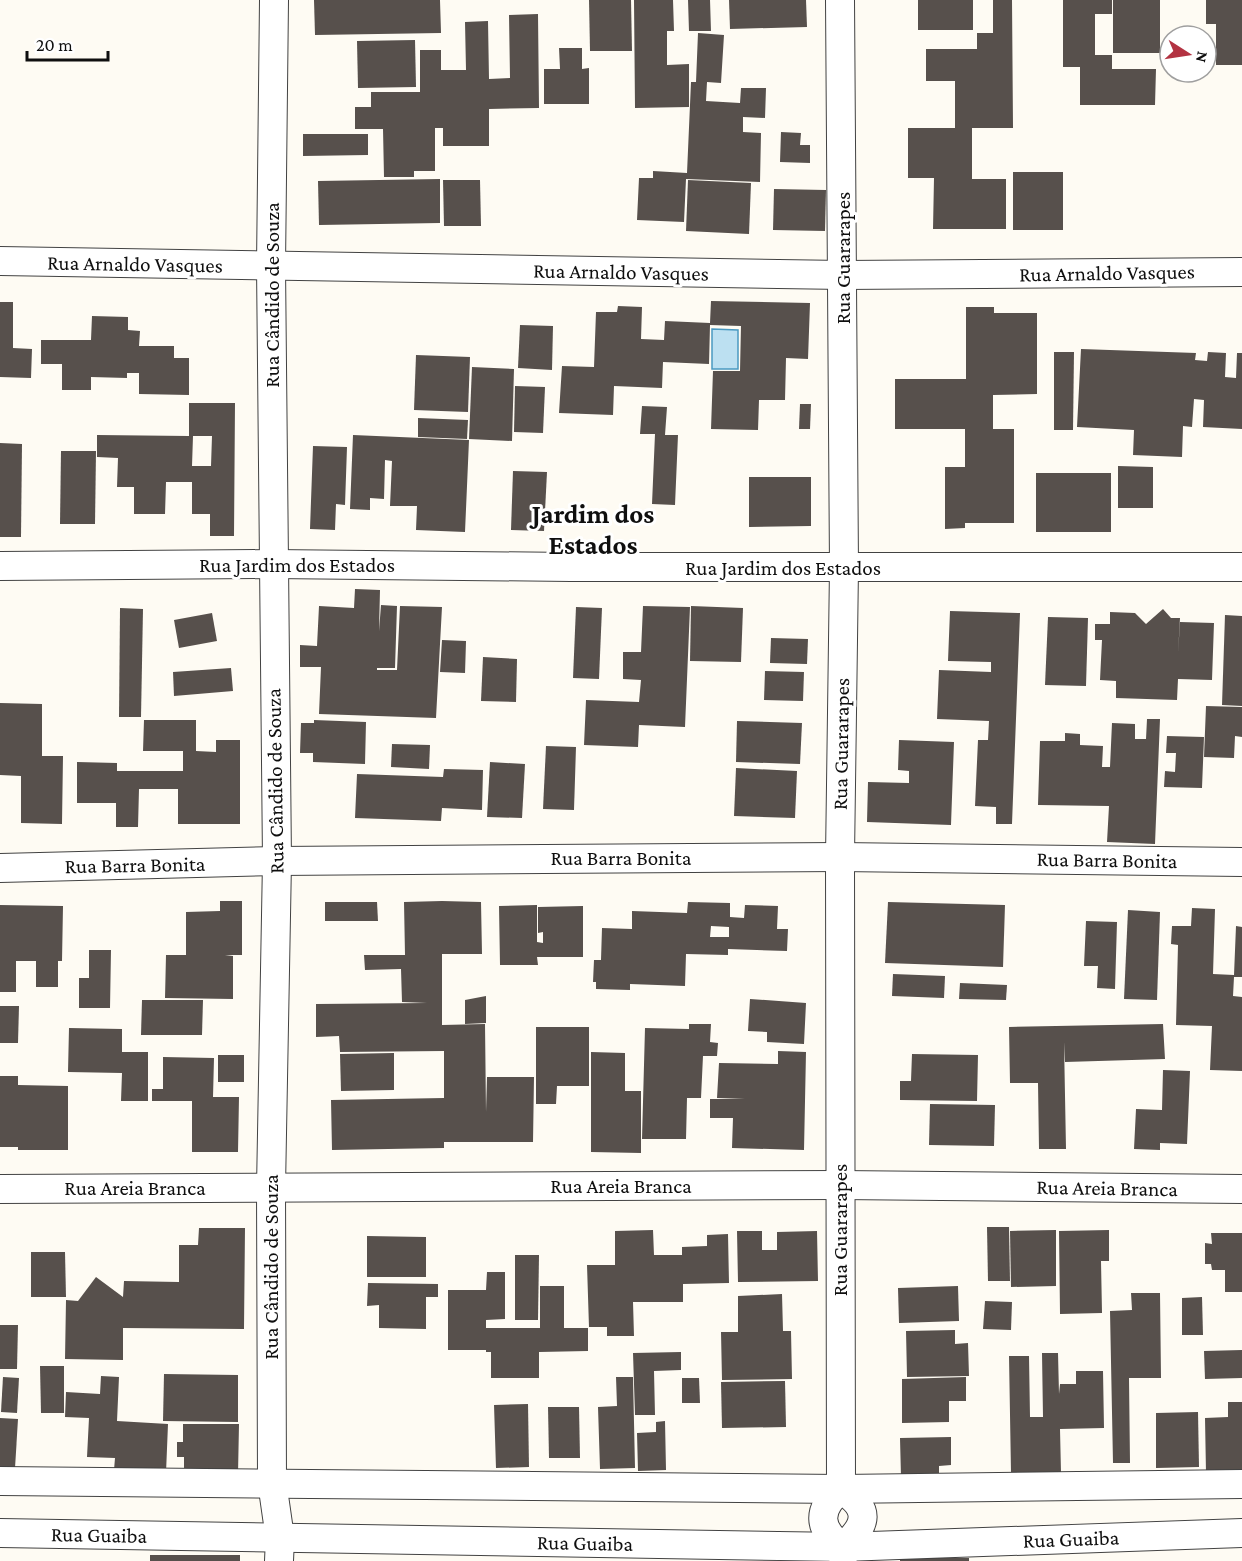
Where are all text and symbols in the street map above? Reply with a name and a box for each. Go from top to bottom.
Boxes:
scale bar [27,24,108,62]
north arrow [1158,24,1218,84]
text: 20 m [36,35,73,55]
text: N [1193,50,1212,64]
street label: Rua Guararapes [831,192,855,324]
street label: Rua Cândido de Souza [260,202,284,388]
street label: Rua Arnaldo Vasques [47,250,223,278]
street label: Rua Arnaldo Vasques [533,258,709,286]
street label: Rua Arnaldo Vasques [1019,259,1195,287]
district label: Jardim dos Estados [529,499,654,560]
street label: Rua Jardim dos Estados [199,553,395,577]
street label: Rua Jardim dos Estados [685,556,881,580]
street label: Rua Guararapes [828,678,854,810]
street label: Rua Cândido de Souza [261,688,289,874]
street label: Rua Barra Bonita [551,846,692,870]
street label: Rua Barra Bonita [1036,847,1178,873]
street label: Rua Barra Bonita [64,852,206,878]
street label: Rua Guararapes [828,1164,852,1296]
street label: Rua Cândido de Souza [259,1174,283,1360]
street label: Rua Areia Branca [550,1174,692,1198]
street label: Rua Areia Branca [1036,1175,1178,1201]
street label: Rua Areia Branca [64,1176,206,1200]
street label: Rua Guaiba [51,1522,148,1548]
street label: Rua Guaiba [1022,1525,1120,1553]
street label: Rua Guaiba [537,1530,634,1556]

